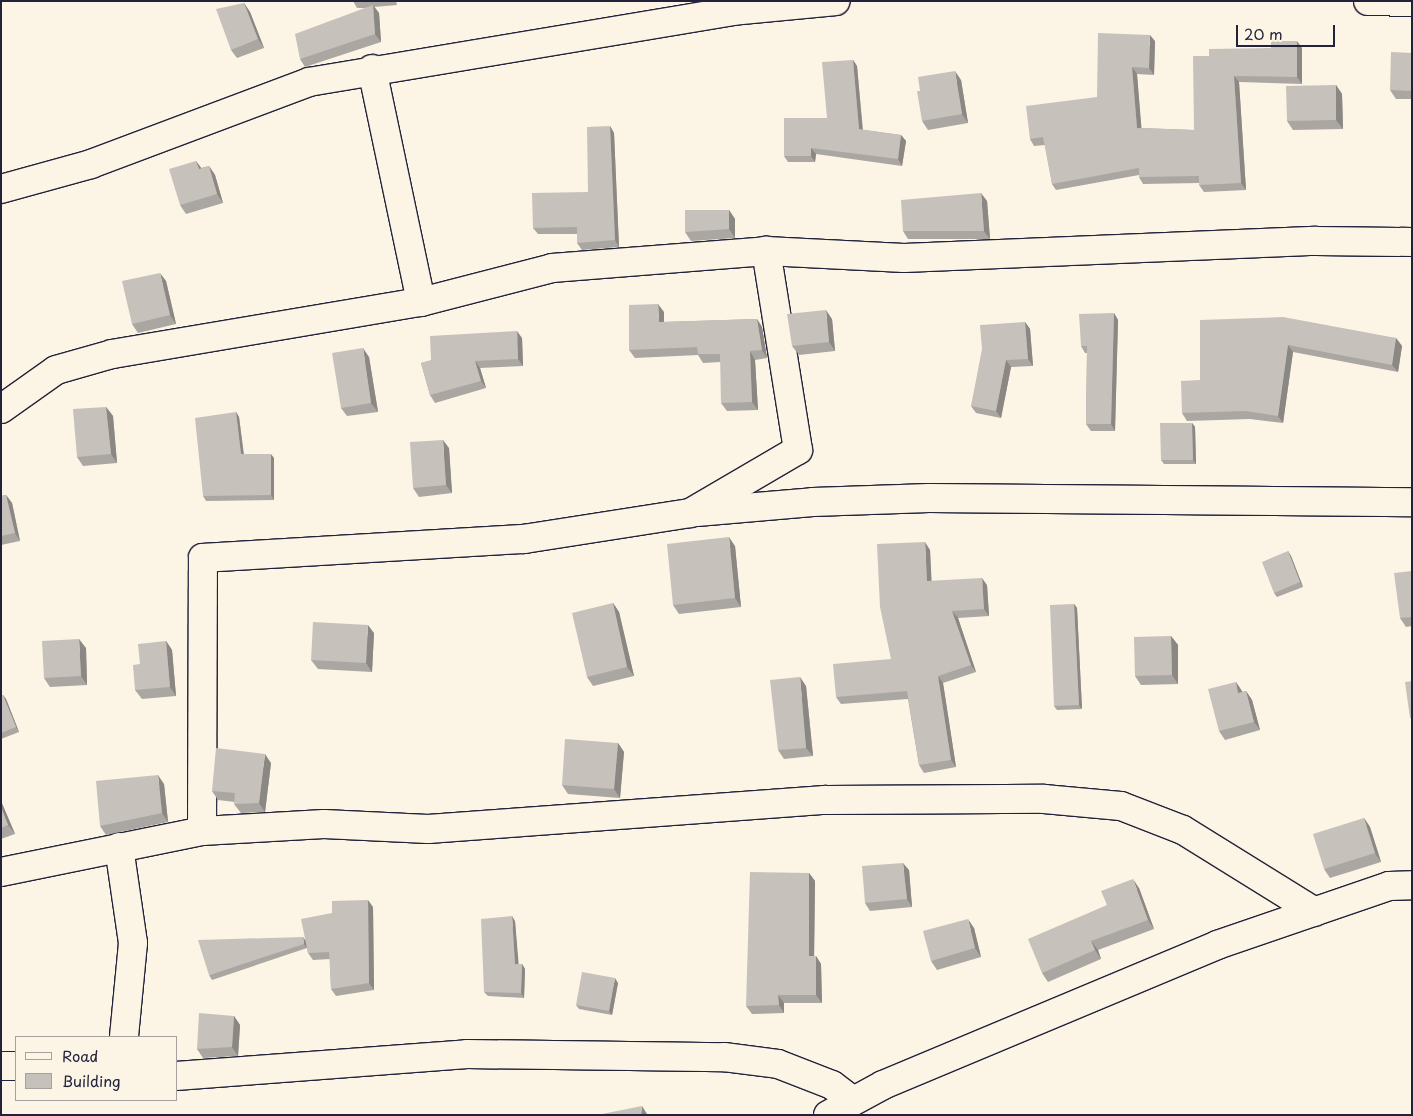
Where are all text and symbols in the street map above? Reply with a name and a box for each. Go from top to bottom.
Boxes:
scale bar [1238,15,1337,47]
text: 20 m [1244,22,1283,45]
legend [15,1036,178,1101]
text: Road [62,1044,98,1067]
text: Building [62,1069,121,1092]

